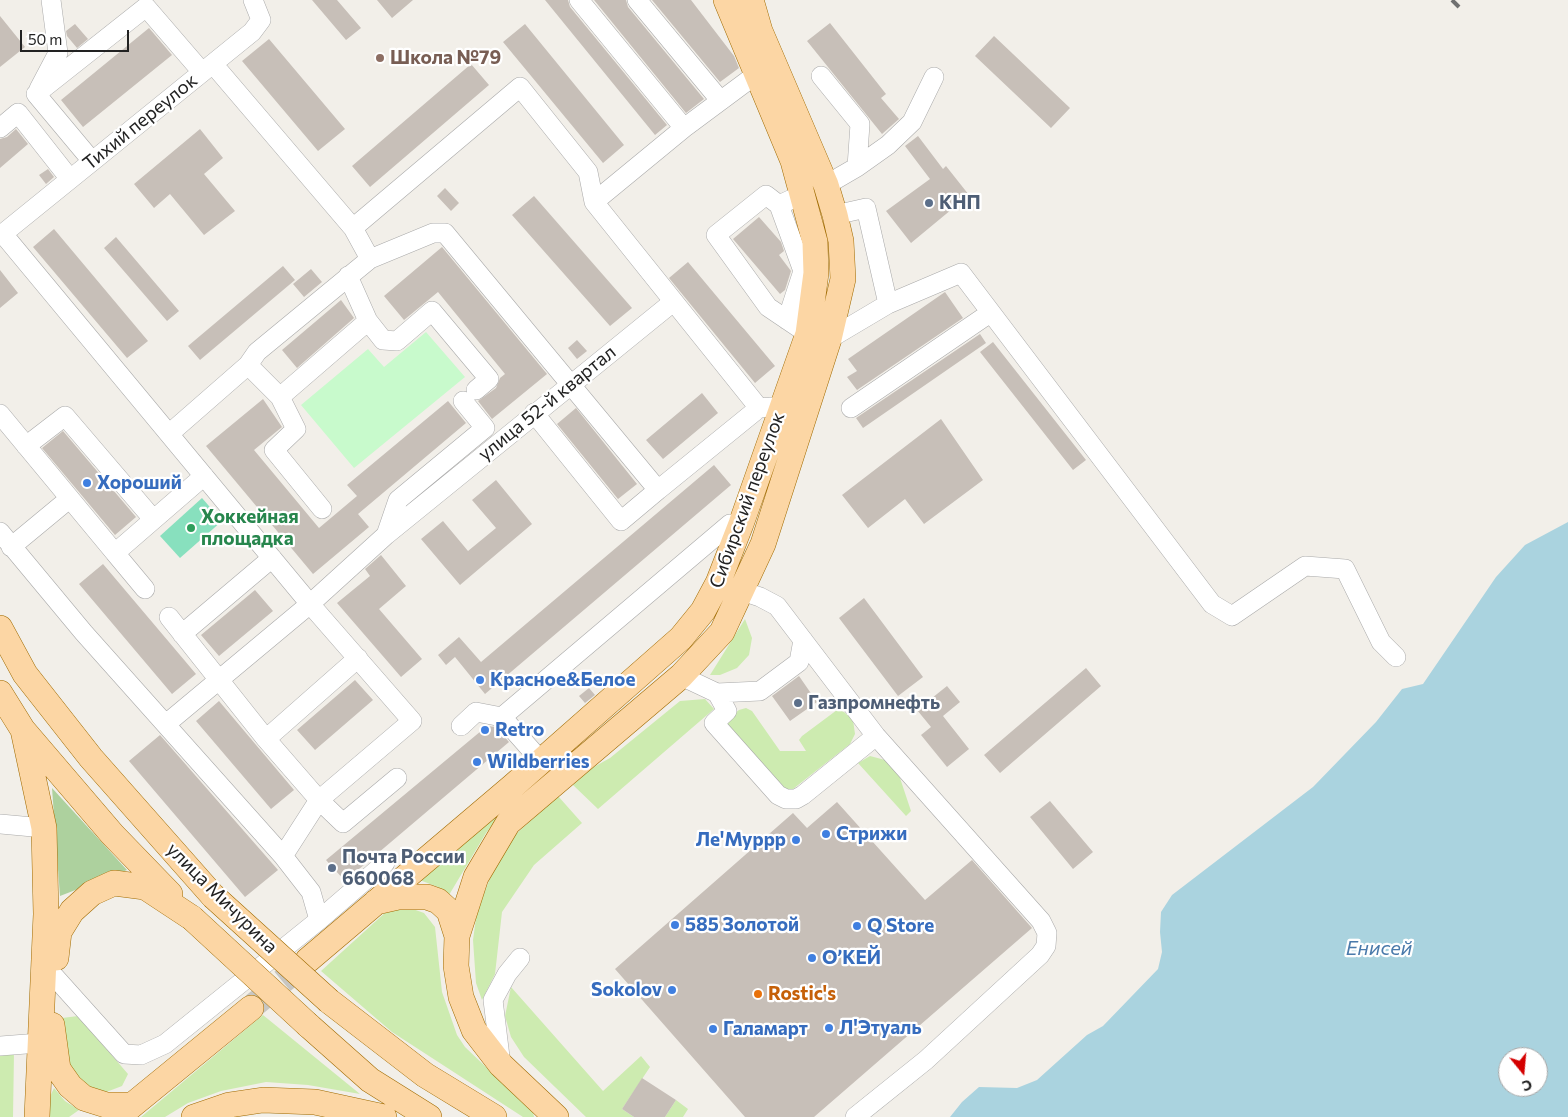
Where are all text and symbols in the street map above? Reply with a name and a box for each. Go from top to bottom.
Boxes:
scale bar [22,20,131,52]
text: 50 m [28,30,62,48]
place label: Школа №79 [390,47,501,69]
marker: Школа №79 [374,52,386,64]
street label: Тихий переулок [78,69,202,175]
place label: КНП [939,192,981,214]
marker: КНП [923,197,935,209]
street label: улица 52-й квартал [474,341,620,465]
street label: Сибирский переулок [705,409,789,591]
place label: Хороший [97,472,182,494]
marker: Хороший [81,477,93,489]
place label: Хоккейная площадка [201,506,299,550]
marker: Хоккейная площадка [185,522,197,534]
place label: Красное&Белое [490,669,635,691]
marker: Красное&Белое [474,674,486,686]
place label: Газпромнефть [808,692,940,714]
marker: Газпромнефть [792,697,804,709]
place label: Retro [495,719,544,741]
marker: Retro [479,724,491,736]
place label: Wildberries [487,751,590,773]
marker: Wildberries [471,756,483,768]
place label: Стрижи [836,823,907,845]
marker: Стрижи [820,828,832,840]
place label: Ле'Муррр [696,829,786,851]
marker: Ле'Муррр [790,834,802,846]
street label: улица Мичурина [162,838,282,958]
place label: Почта России 660068 [342,846,465,890]
marker: Почта России 660068 [326,862,338,874]
place label: 585 Золотой [685,914,799,936]
place label: Q Store [867,915,934,937]
marker: 585 Золотой [669,919,681,931]
marker: Q Store [851,920,863,932]
water label: Енисей [1346,936,1412,960]
place label: О’КЕЙ [822,947,881,969]
marker: О’КЕЙ [806,952,818,964]
place label: Sokolov [591,979,662,1001]
place label: Rostic's [768,983,836,1005]
marker: Sokolov [666,984,678,996]
marker: Rostic's [752,988,764,1000]
place label: Л'Этуаль [839,1017,922,1039]
place label: Галамарт [723,1018,808,1040]
marker: Л'Этуаль [823,1022,835,1034]
marker: Галамарт [707,1023,719,1035]
north arrow [1498,1047,1548,1097]
text: С [1520,1076,1534,1095]

